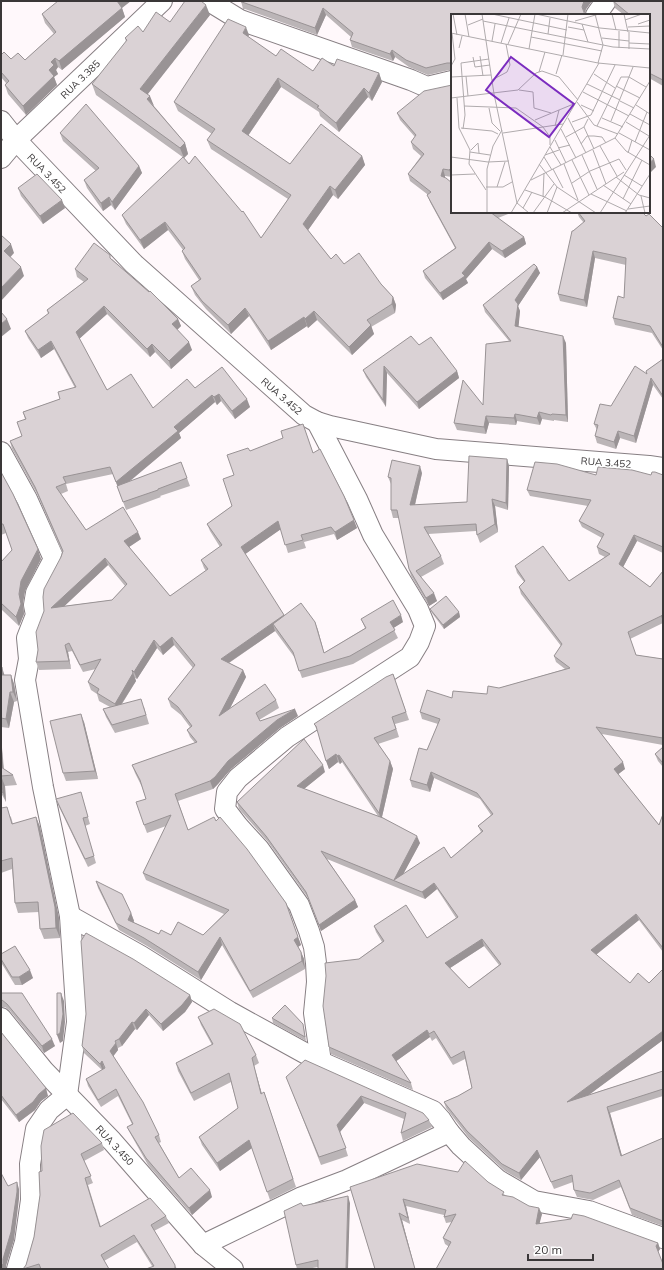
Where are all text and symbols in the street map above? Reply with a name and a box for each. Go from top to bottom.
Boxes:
inset map [451,14,650,213]
street label: RUA 3.385 [58,57,103,102]
street label: RUA 3.452 [24,151,69,196]
street label: RUA 3.452 [258,375,305,418]
street label: RUA 3.452 [580,454,632,471]
street label: RUA 3.450 [93,1122,137,1168]
scale bar [528,1236,593,1262]
text: 20 m [534,1242,562,1257]

